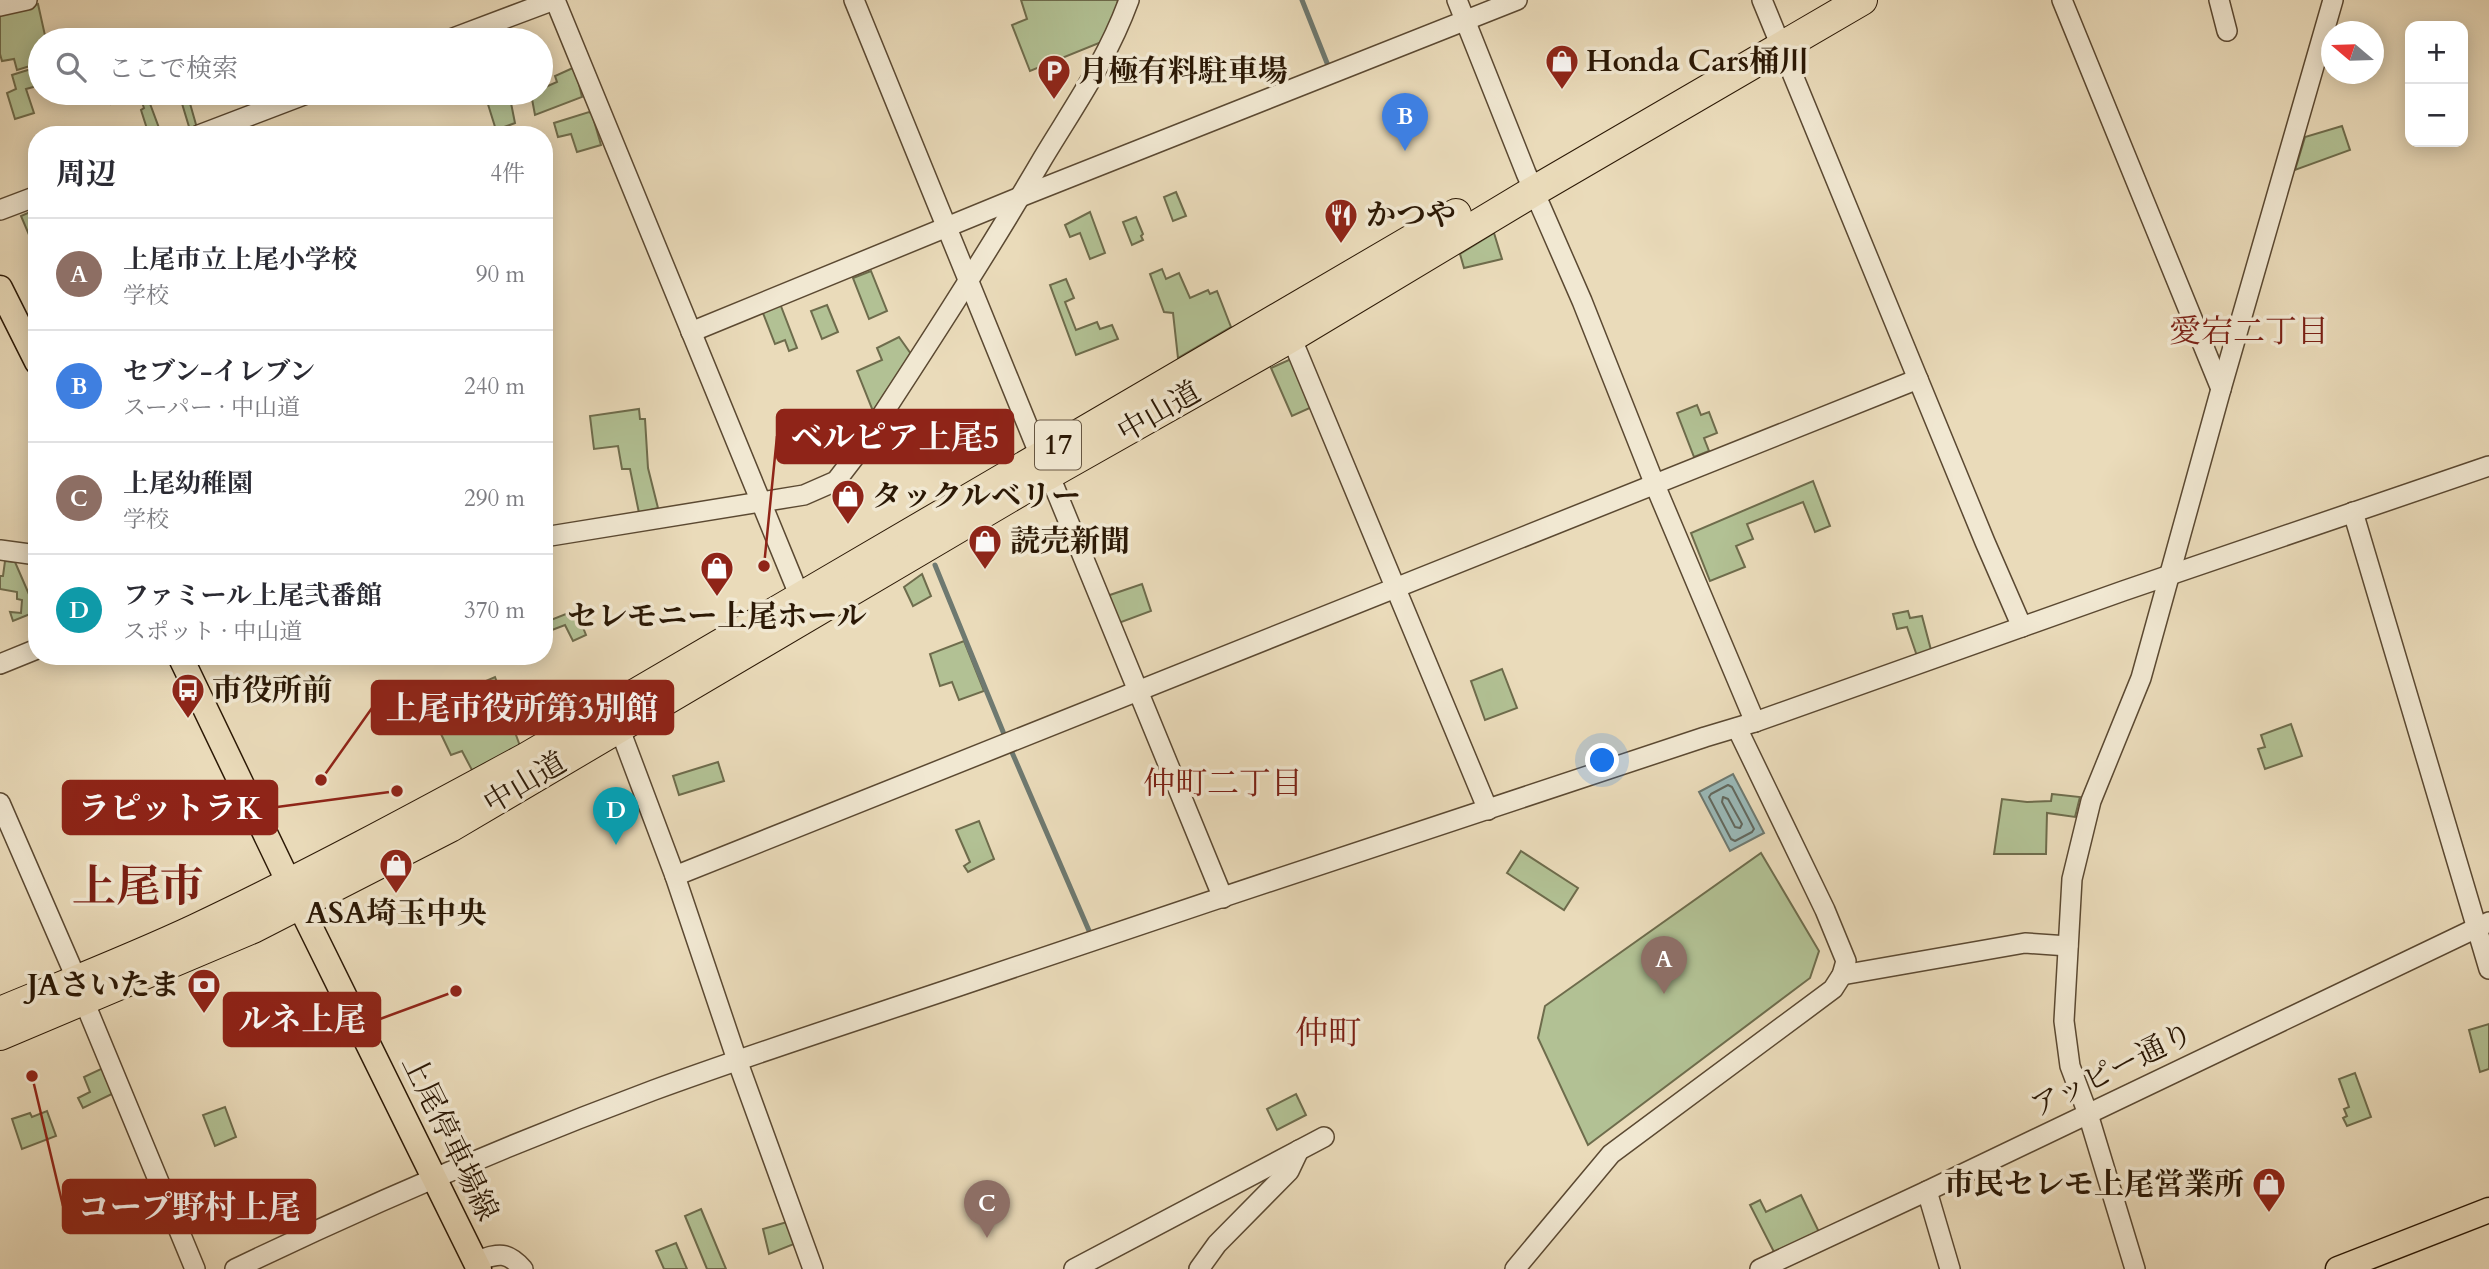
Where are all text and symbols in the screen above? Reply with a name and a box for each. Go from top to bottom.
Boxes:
north arrow [2321,21,2384,84]
map controls [2405,21,2468,147]
button: + [2405,21,2468,84]
search box [28,28,553,105]
place label: Honda Cars桶川 [1586,41,1809,82]
shop icon: Honda Cars桶川 [1543,42,1581,91]
icon: search [52,48,90,86]
text: ここで検索 [108,51,238,86]
place label: 月極有料駐車場 [1078,51,1288,92]
parking icon: 月極有料駐車場 [1035,52,1073,101]
button: − [2405,84,2468,147]
pin: B [1382,93,1428,151]
text: 周辺 [56,154,116,195]
text: 4件 [490,158,525,189]
place label: かつや [1366,195,1456,236]
restaurant icon: かつや [1322,196,1360,245]
text: 上尾市立上尾小学校 [123,242,357,277]
text: A [70,259,88,290]
text: 90 m [476,259,525,290]
text: 学校 [123,280,169,311]
district label: 愛宕二丁目 [2169,310,2329,354]
text: セブン-イレブン [123,354,315,389]
text: B [71,371,87,402]
text: 240 m [464,371,525,402]
street label: 中山道 [1110,372,1208,452]
text: スーパー · 中山道 [123,392,300,423]
callout: ベルピア上尾5 [777,410,1013,463]
text: ベルピア上尾5 [791,416,999,460]
road number: 17 [1035,420,1081,470]
text: 上尾幼稚園 [123,466,253,501]
place label: タックルベリー [872,476,1081,517]
shop icon: タックルベリー [829,477,867,526]
text: C [70,483,88,514]
text: 290 m [464,483,525,514]
text: 学校 [123,504,169,535]
place label: 読売新聞 [1010,521,1130,562]
shop icon: 読売新聞 [966,522,1004,571]
shop icon: セレモニー上尾ホール [698,549,736,598]
text: ファミール上尾弐番館 [123,578,382,613]
text: D [69,595,89,626]
text: 370 m [464,595,525,626]
place label: セレモニー上尾ホール [567,596,867,637]
text: スポット · 中山道 [123,616,302,647]
place label: 市役所前 [212,670,332,711]
bus stop icon: 市役所前 [169,671,207,720]
callout: 上尾市役所第3別館 [372,681,673,734]
text: 上尾市役所第3別館 [386,687,658,731]
street label: 中山道 [476,742,574,824]
your location [1585,743,1619,777]
district label: 仲町二丁目 [1143,762,1303,806]
callout: ラピットラK [63,781,277,834]
text: ラピットラK [78,787,262,831]
pin: D [593,787,639,845]
shop icon: ASA埼玉中央 [377,846,415,895]
district label: 上尾市 [72,857,204,917]
place label: ASA埼玉中央 [305,893,487,934]
pin: A [1641,936,1687,994]
place label: JAさいたま [23,965,180,1006]
bank icon: JAさいたま [185,966,223,1015]
callout: ルネ上尾 [224,993,380,1046]
text: ルネ上尾 [238,998,366,1042]
district label: 仲町 [1295,1011,1361,1056]
street label: アッピー通り [2024,1013,2200,1127]
street label: 上尾停車場線 [392,1048,508,1228]
place label: 市民セレモ上尾営業所 [1944,1164,2244,1205]
shop icon: 市民セレモ上尾営業所 [2250,1165,2288,1214]
callout: コープ野村上尾 [63,1180,315,1233]
pin: C [964,1180,1010,1238]
text: コープ野村上尾 [78,1186,300,1230]

